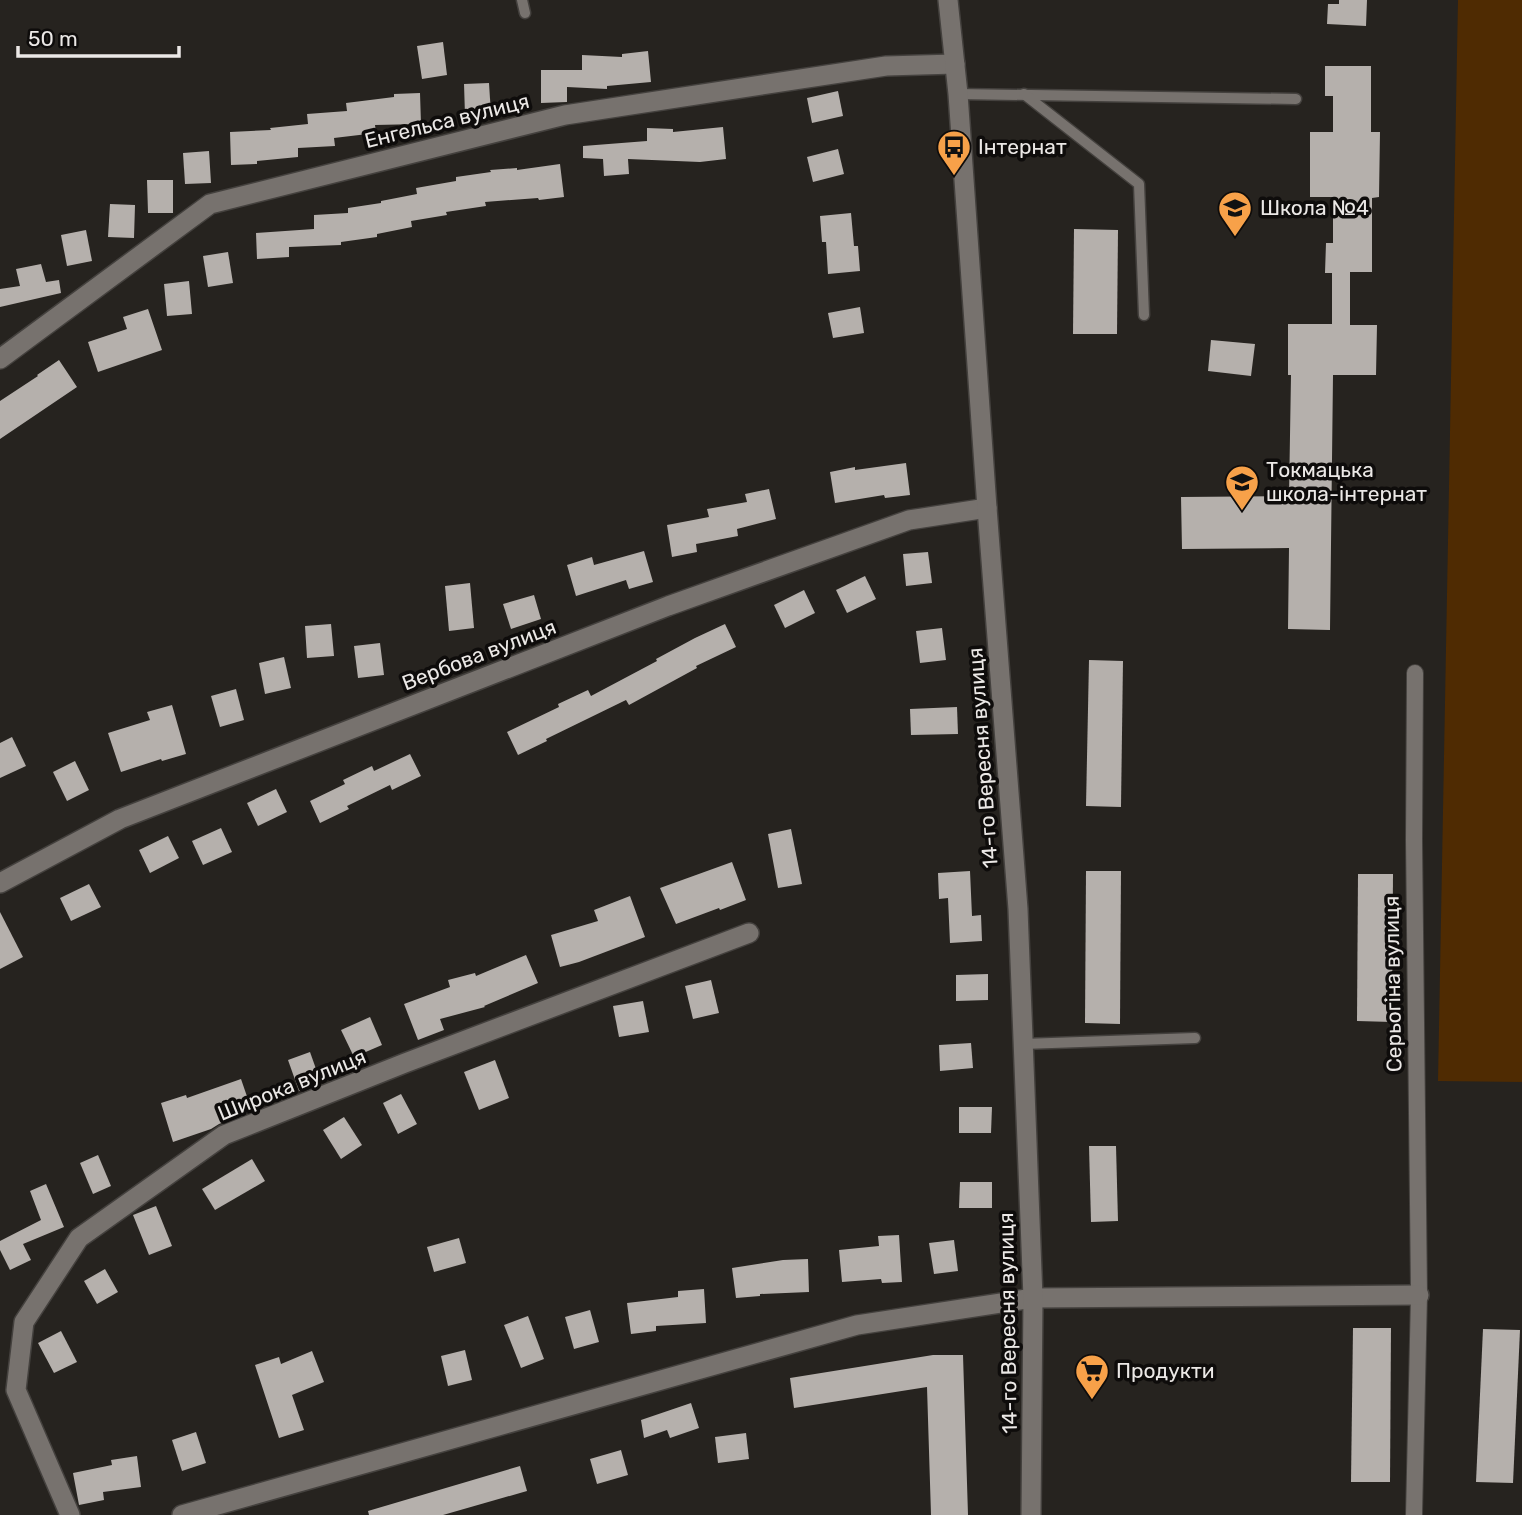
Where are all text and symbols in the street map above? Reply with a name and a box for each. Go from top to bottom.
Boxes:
scale bar [18,14,178,58]
text: 50 m [28,26,78,51]
street label: Енгельса вулиця [362,88,532,153]
bus stop icon: Інтернат [935,128,973,177]
place label: Інтернат [978,134,1067,159]
school or university icon: Школа №4 [1216,189,1254,238]
place label: Школа №4 [1260,195,1369,220]
place label: Токмацька школа-інтернат [1266,457,1427,506]
school or university icon: Токмацька школа-інтернат [1223,463,1261,512]
street label: Вербова вулиця [398,614,559,695]
street label: 14-го Вересня вулиця [962,647,1003,869]
street label: Серьогіна вулиця [1378,896,1407,1072]
street label: Широка вулиця [214,1043,370,1126]
street label: 14-го Вересня вулиця [993,1212,1022,1434]
supermarket icon: Продукти [1073,1352,1111,1401]
place label: Продукти [1116,1358,1214,1383]

